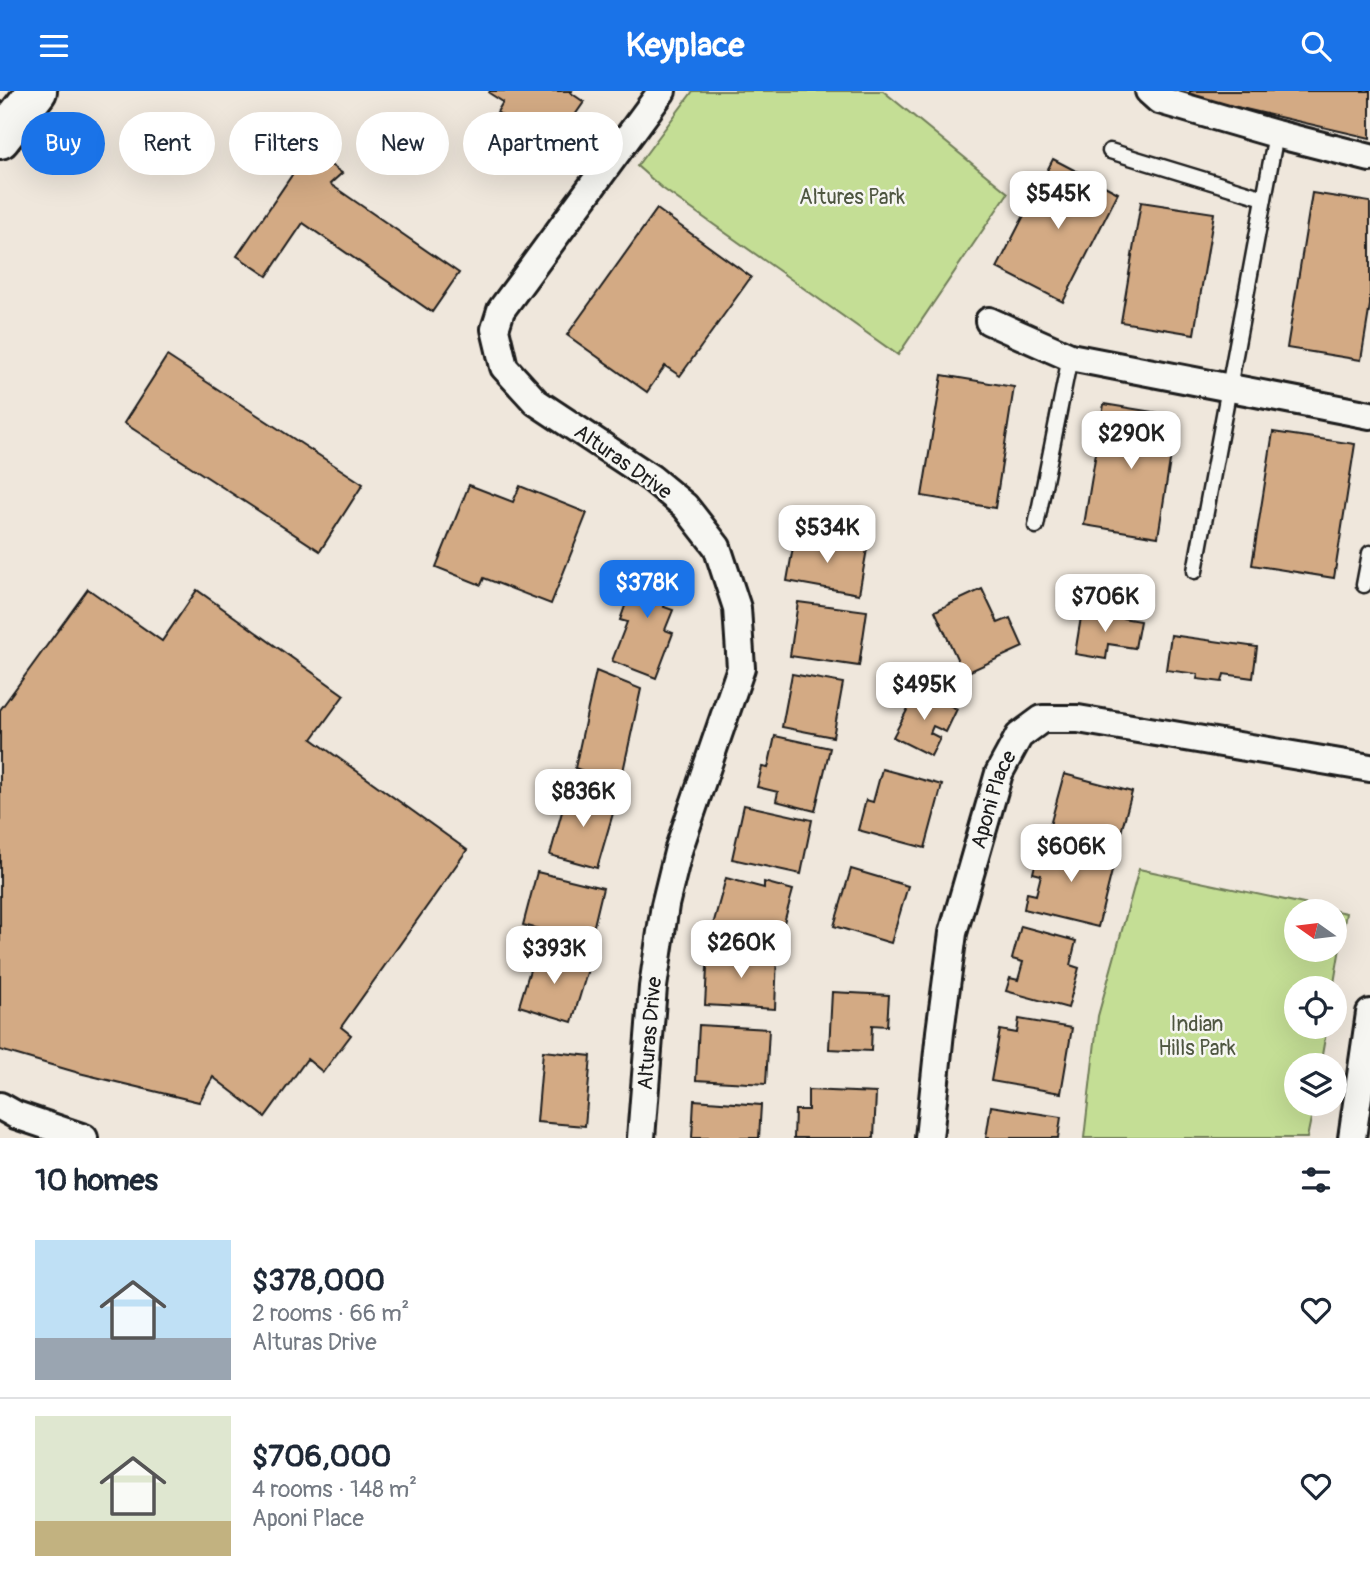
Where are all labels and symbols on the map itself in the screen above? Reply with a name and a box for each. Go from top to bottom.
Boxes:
pin: $545K [1009,171,1107,231]
park label: Altures Park [799,184,905,211]
pin: $290K [1082,411,1180,471]
street label: Alturas Drive [569,418,678,506]
pin: $534K [778,505,876,565]
pin: $378K [598,561,696,620]
pin: $706K [1056,575,1154,634]
pin: $495K [875,663,973,722]
street label: Aponi Place [964,745,1023,852]
pin: $836K [534,769,632,829]
pin: $606K [1022,825,1120,884]
north arrow [1284,899,1348,963]
pin: $260K [692,921,790,980]
pin: $393K [505,927,603,986]
street label: Alturas Drive [631,974,668,1091]
park label: Indian Hills Park [1158,1011,1236,1062]

